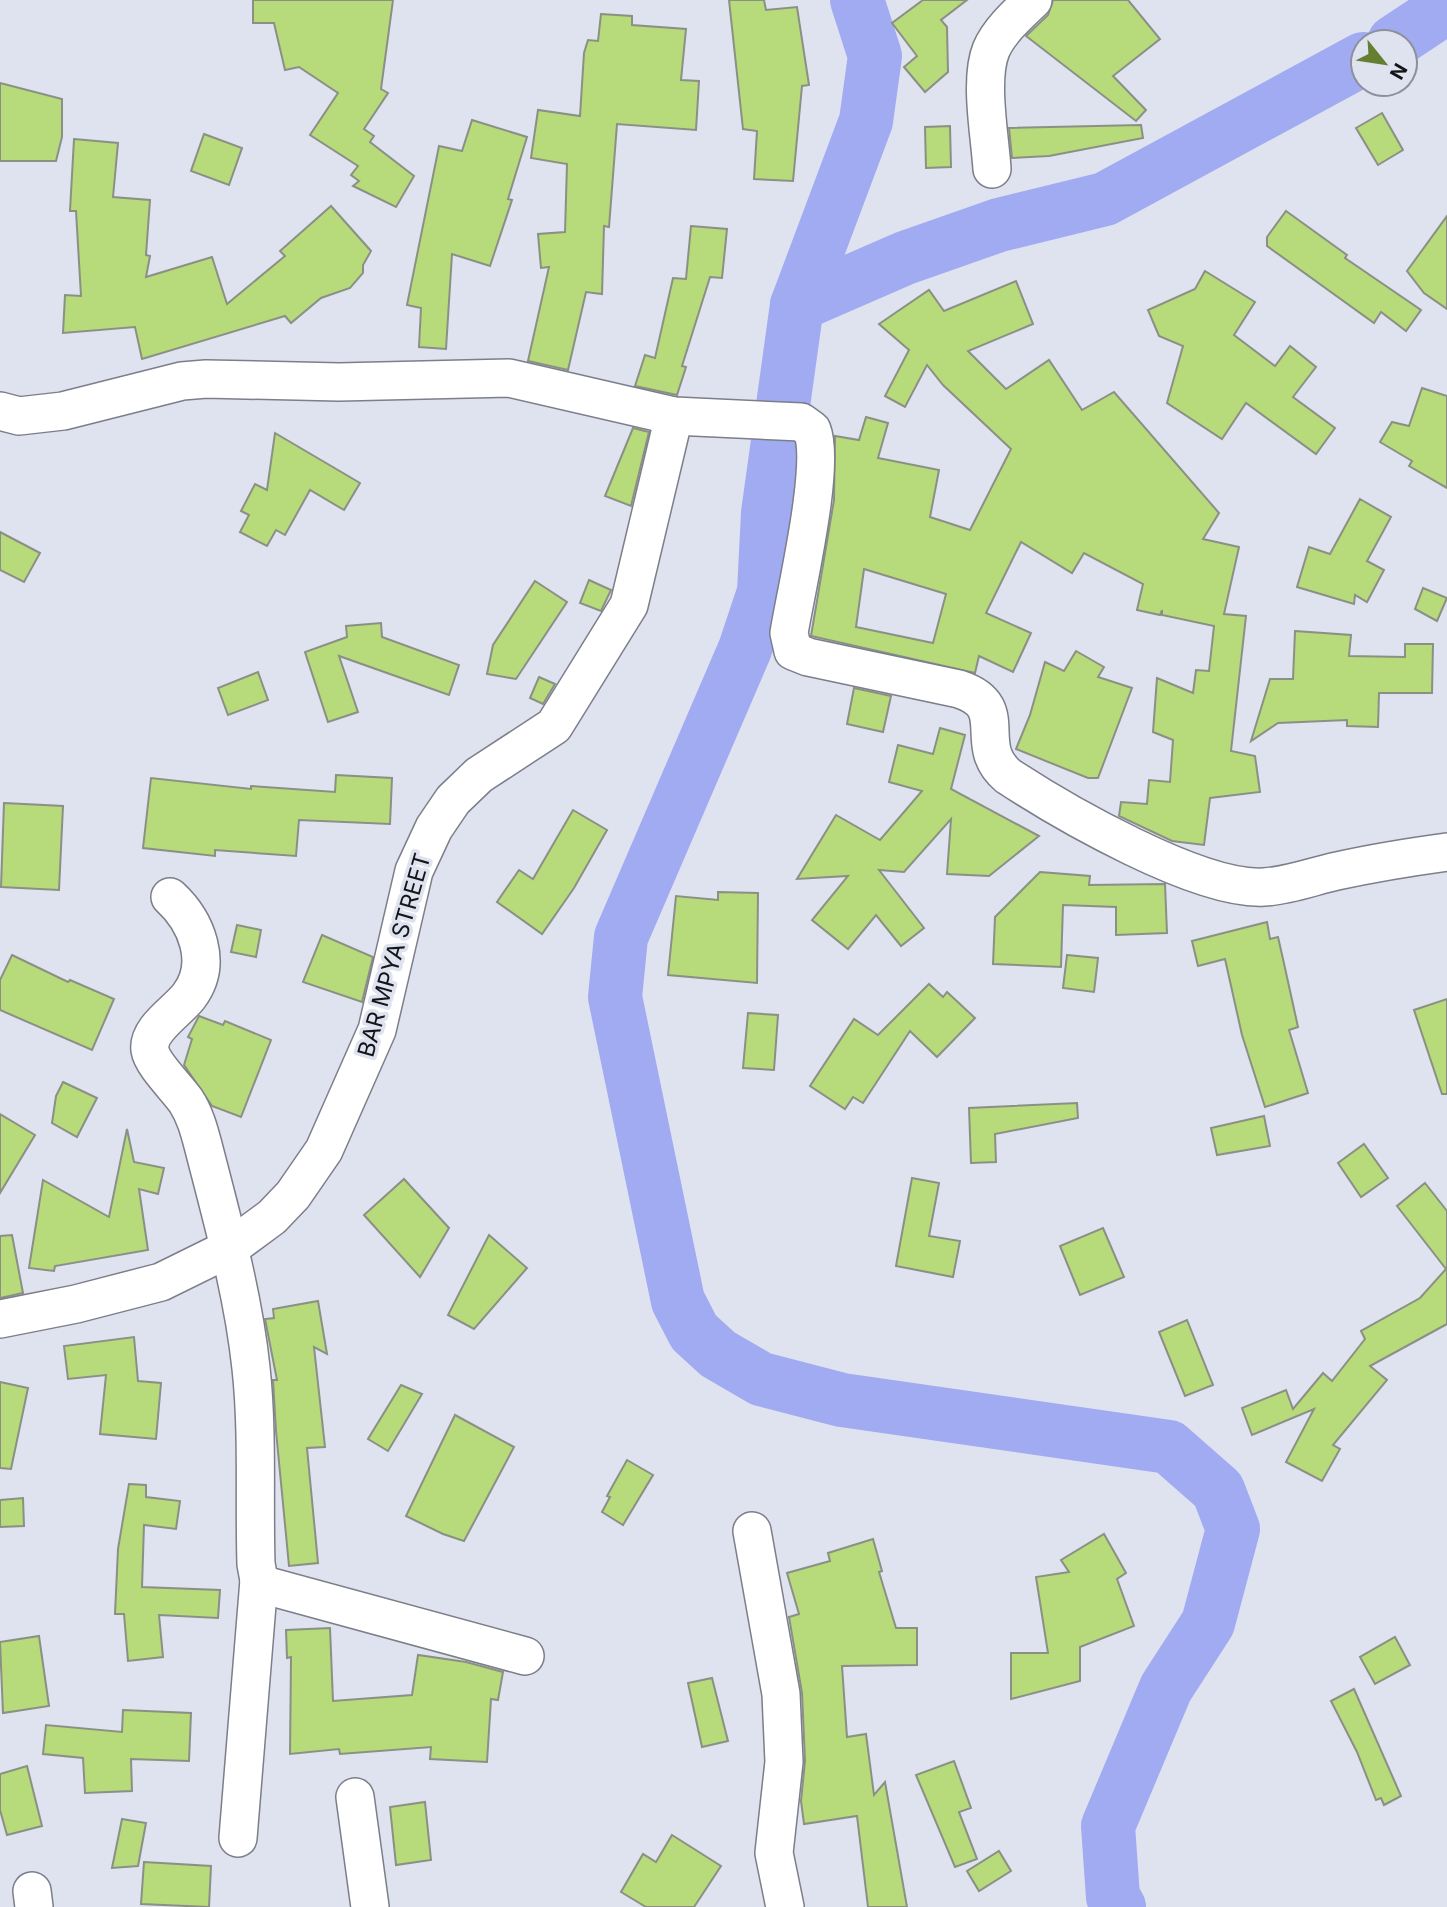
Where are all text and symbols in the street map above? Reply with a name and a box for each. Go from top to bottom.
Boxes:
north arrow [1349,28,1419,98]
text: N [1385,59,1412,83]
street label: BAR MPYA STREET [351,850,437,1060]

